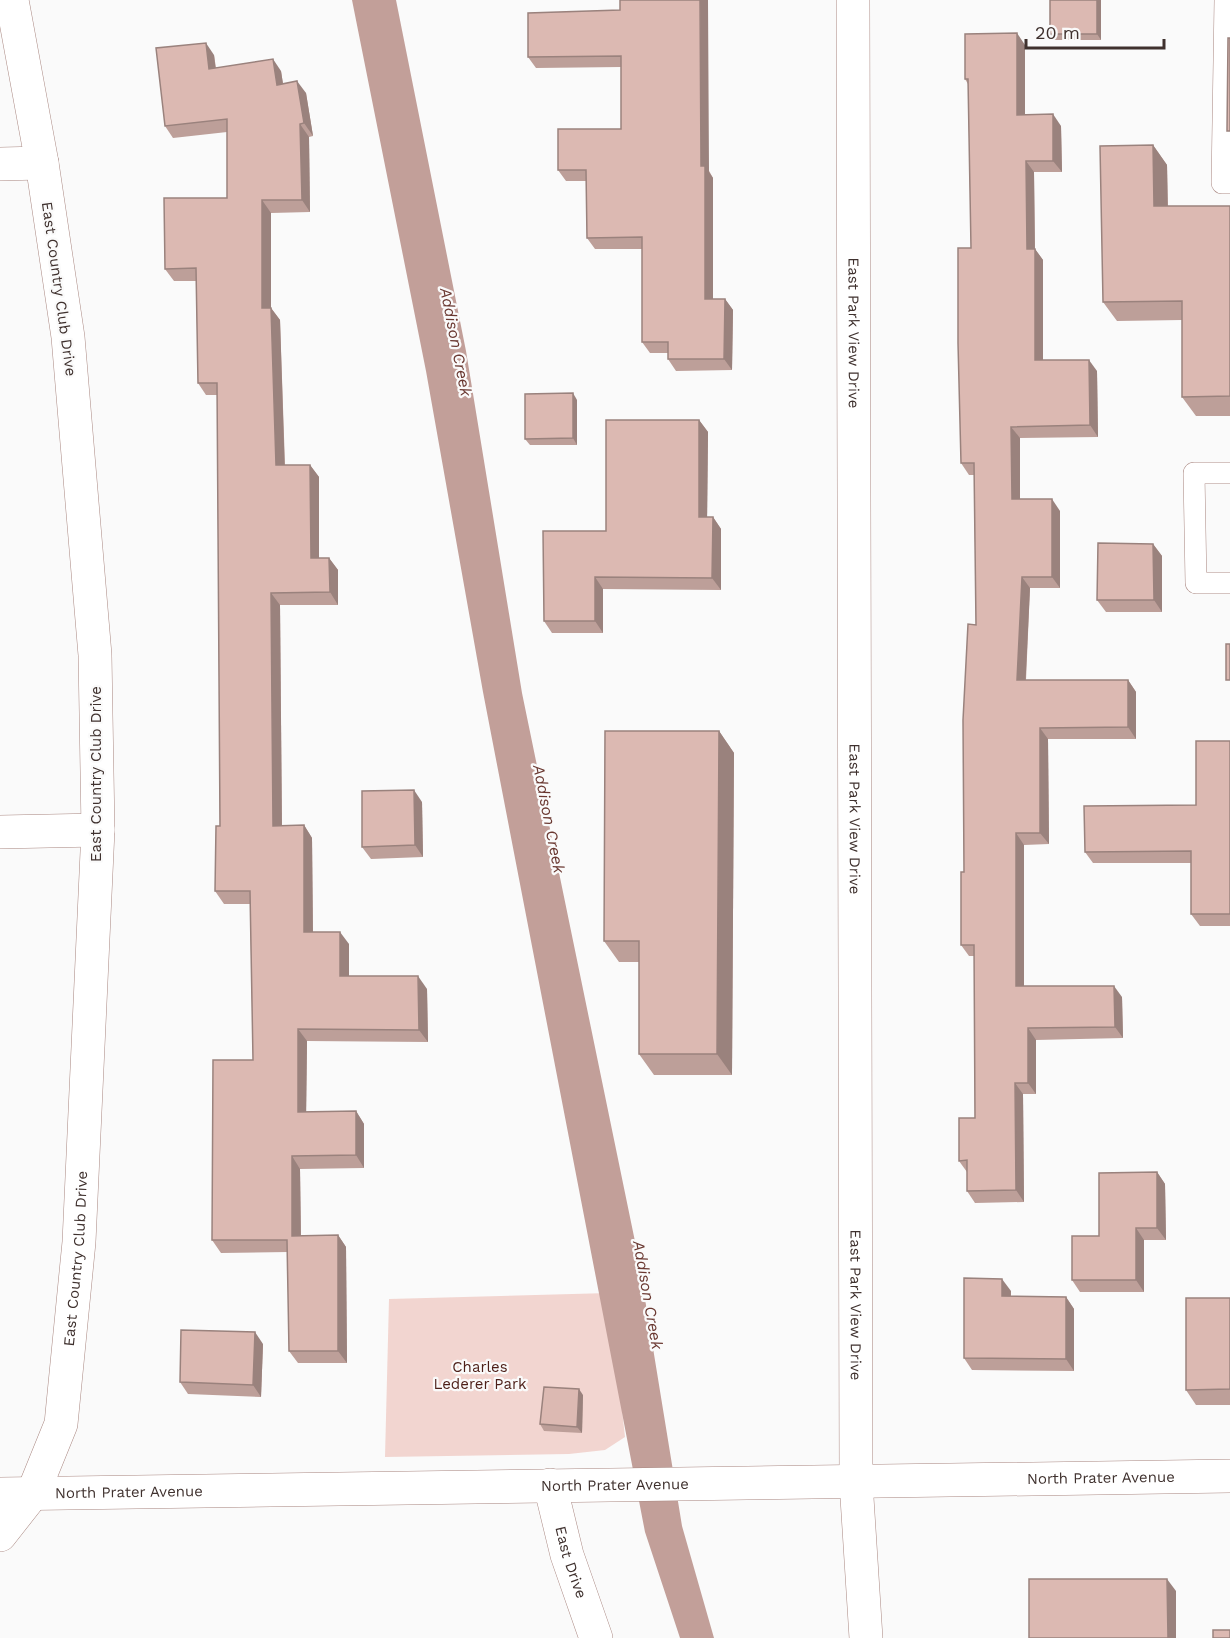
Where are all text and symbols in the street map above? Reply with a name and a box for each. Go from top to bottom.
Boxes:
scale bar [1026,12,1164,50]
text: 20 m [1035,22,1080,43]
street label: East Country Club Drive [38,201,80,377]
street label: East Park View Drive [845,258,863,408]
water label: Addison Creek [436,285,476,399]
street label: East Country Club Drive [87,686,105,862]
street label: East Park View Drive [846,744,864,894]
water label: Addison Creek [529,762,569,876]
street label: East Country Club Drive [60,1170,91,1347]
street label: East Park View Drive [846,1230,865,1380]
water label: Addison Creek [629,1238,667,1352]
park label: Charles Lederer Park [433,1358,527,1393]
street label: North Prater Avenue [1027,1468,1175,1488]
street label: North Prater Avenue [541,1475,689,1495]
street label: North Prater Avenue [55,1482,203,1502]
street label: East Drive [551,1524,590,1601]

